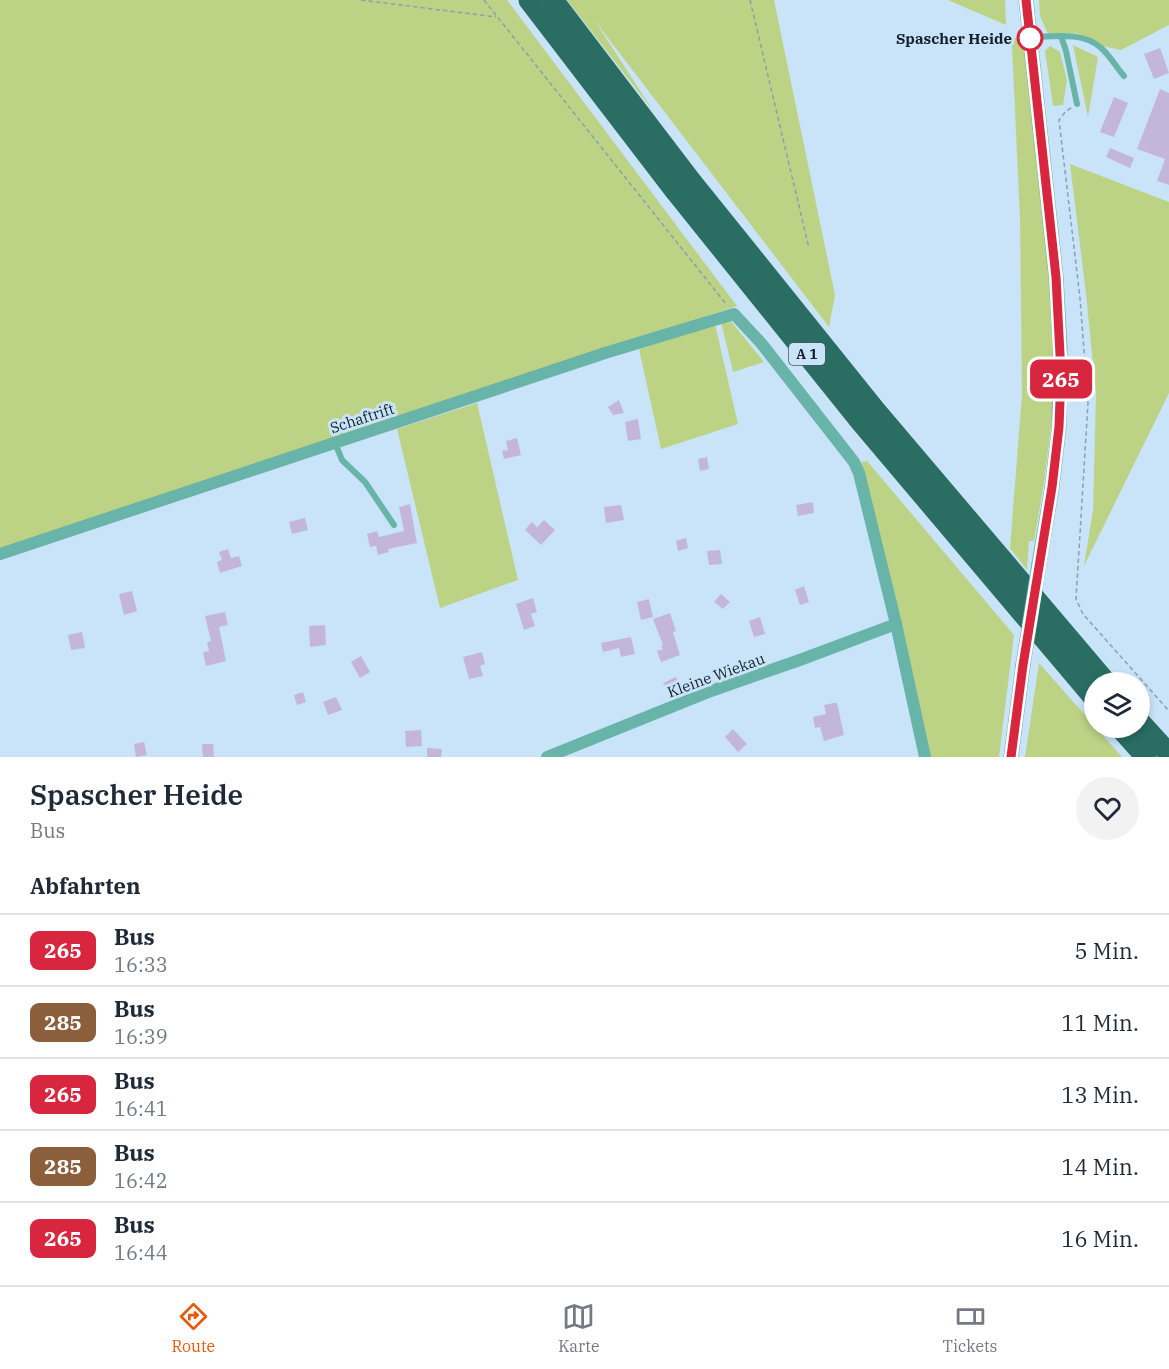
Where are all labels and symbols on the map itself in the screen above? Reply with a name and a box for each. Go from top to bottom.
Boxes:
marker: Spascher Heide [1017,25,1043,51]
place label: Spascher Heide [896,29,1012,48]
road number: A 1 [789,343,825,365]
line badge: 265 [1026,360,1096,398]
street label: Schaftrift [328,399,396,437]
street label: Kleine Wiekau [665,649,767,701]

